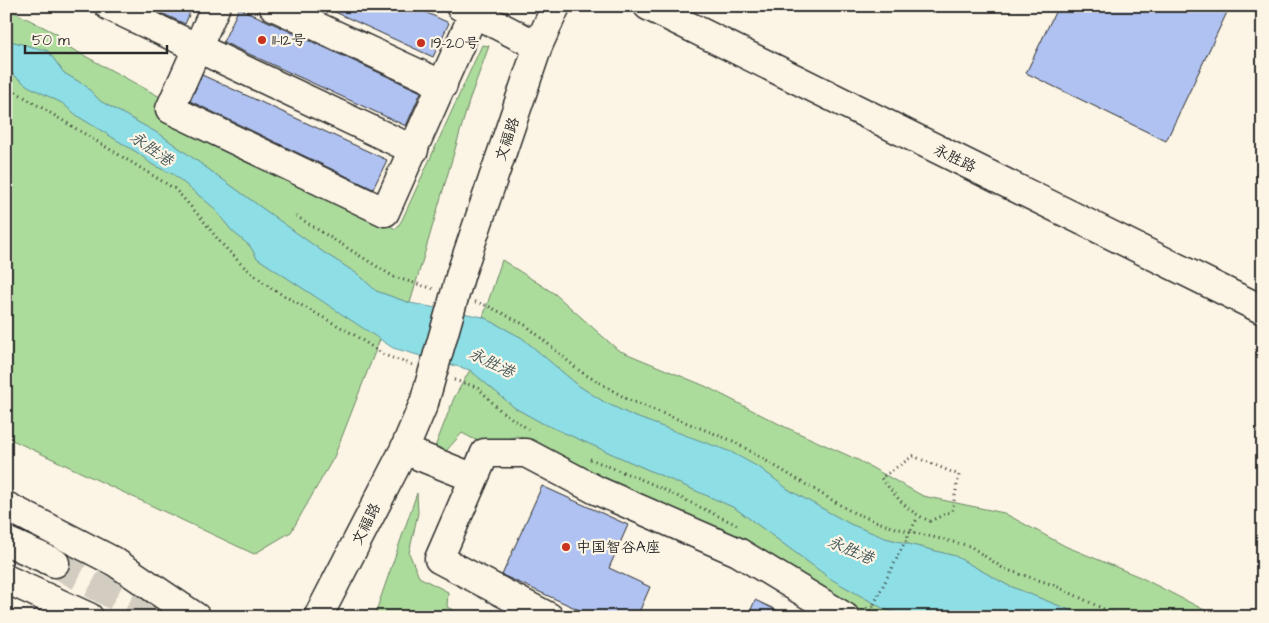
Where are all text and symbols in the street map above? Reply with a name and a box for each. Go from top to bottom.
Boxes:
scale bar [25,22,168,54]
text: 50 m [32,30,70,51]
place label: 11-12号 [272,30,306,51]
place label: 19-20号 [431,33,479,54]
marker: 11-12号 [256,34,268,46]
marker: 19-20号 [415,37,427,49]
street label: 文福路 [490,114,525,164]
water label: 永胜港 [125,126,179,173]
street label: 永胜路 [930,139,980,178]
water label: 永胜港 [465,342,520,384]
street label: 文福路 [347,499,386,549]
water label: 永胜港 [824,530,879,570]
place label: 中国智谷A座 [576,537,661,558]
marker: 中国智谷A座 [560,541,572,553]

